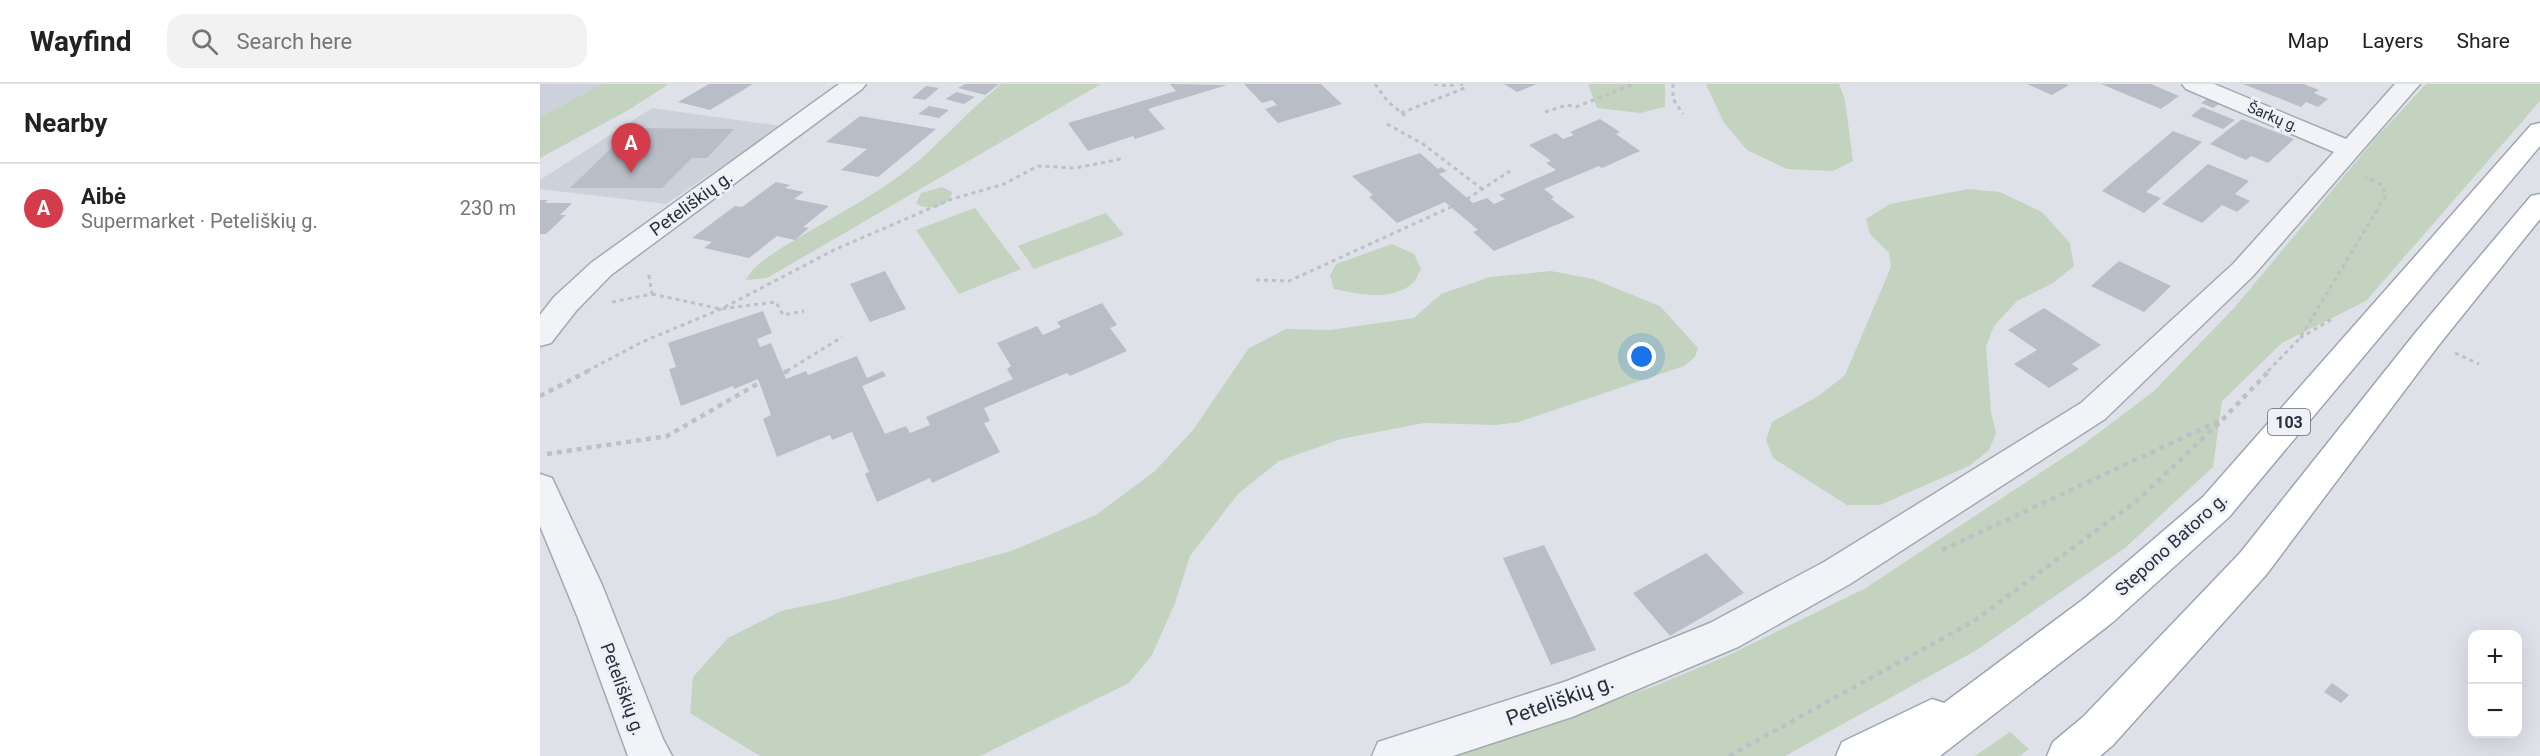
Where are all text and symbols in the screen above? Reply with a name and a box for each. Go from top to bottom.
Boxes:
search box [167,14,587,68]
text: Wayfind [30,25,131,58]
icon: search [188,25,221,58]
text: Search here [236,29,352,54]
text: Map [2287,29,2329,53]
text: Layers [2362,29,2423,53]
text: Share [2456,29,2510,53]
street label: Šarkų g. [2245,98,2301,136]
text: Nearby [24,108,107,138]
pin: A [612,124,650,173]
street label: Peteliškių g. [646,166,736,240]
text: Aibė [81,184,126,209]
text: A [37,196,50,220]
text: 230 m [460,196,516,220]
text: Supermarket · Peteliškių g. [81,209,318,233]
your location [1627,342,1656,371]
road number: 103 [2268,409,2310,435]
street label: Stepono Batoro g. [2111,488,2231,600]
map controls [2468,630,2522,738]
button: + [2468,630,2522,684]
street label: Peteliškių g. [597,640,649,738]
street label: Peteliškių g. [1503,669,1617,731]
button: − [2468,684,2522,738]

